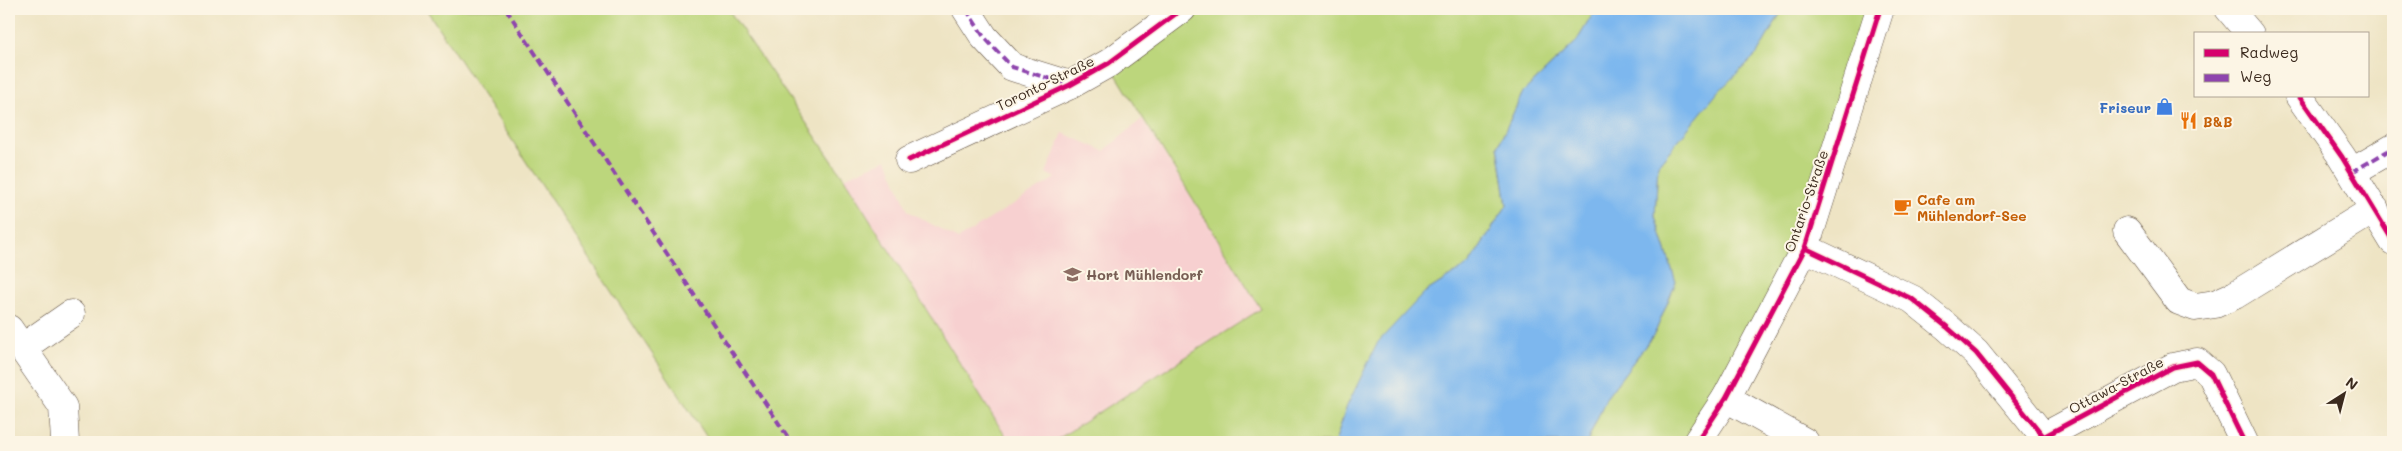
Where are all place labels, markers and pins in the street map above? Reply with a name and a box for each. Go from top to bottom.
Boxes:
shop icon: Friseur [2155,97,2175,117]
place label: Friseur [2099,98,2151,117]
restaurant icon: B&B [2179,111,2199,131]
place label: B&B [2203,112,2232,131]
place label: Cafe am Mühlendorf-See [1917,190,2027,225]
cafe icon: Cafe am Mühlendorf-See [1893,197,1913,217]
school or university icon: Hort Mühlendorf [1062,264,1082,284]
place label: Hort Mühlendorf [1086,265,1204,284]

